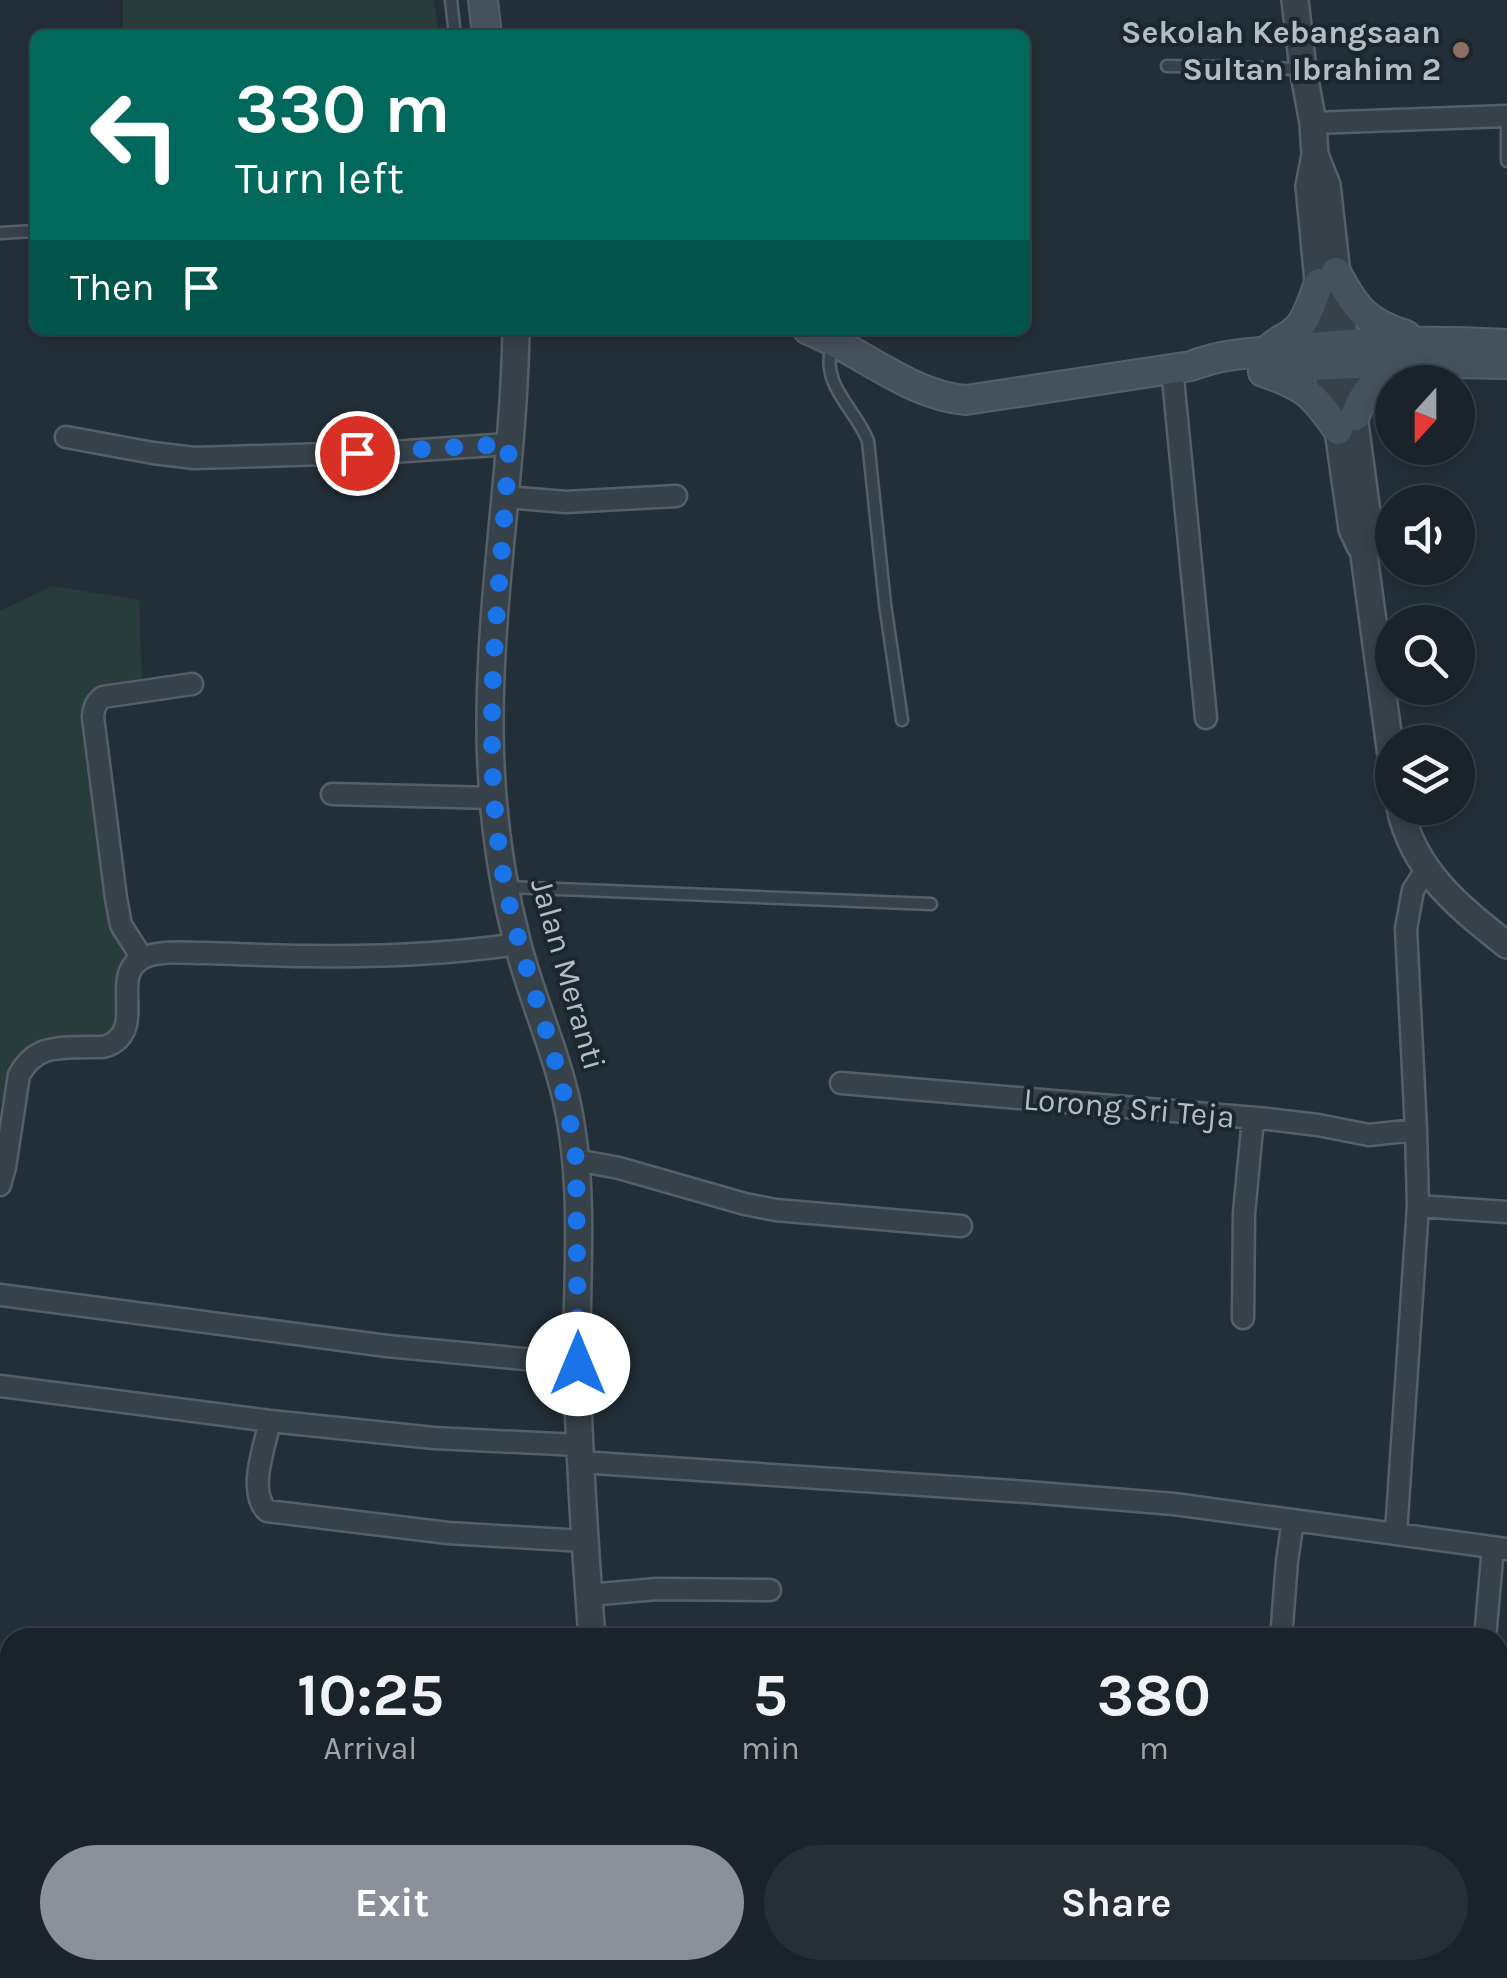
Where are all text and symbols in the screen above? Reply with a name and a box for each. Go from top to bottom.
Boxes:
place label: Sekolah Kebangsaan Sultan Ibrahim 2 [1121,14,1441,88]
marker: Sekolah Kebangsaan Sultan Ibrahim 2 [1450,39,1472,61]
text: 330 m [235,68,451,150]
icon: left [70,70,200,200]
text: Turn left [235,152,404,204]
icon: arrive [174,260,229,315]
text: Then [70,265,154,310]
north arrow [1375,365,1475,465]
map controls [1375,365,1475,825]
pin [315,411,400,496]
icon: arrive [330,426,385,481]
button: sound [1375,485,1475,585]
button: search [1375,605,1475,705]
button: layers [1375,725,1475,825]
street label: Jalan Meranti [523,874,613,1074]
street label: Lorong Sri Teja [1022,1080,1236,1136]
position arrow [526,1312,630,1416]
text: 10:25 [297,1660,444,1730]
text: 5 [753,1660,788,1730]
text: 380 [1097,1660,1211,1730]
text: Arrival [324,1730,417,1767]
text: min [741,1730,800,1767]
text: m [1139,1730,1169,1767]
button: Exit [40,1845,744,1960]
button: Share [764,1845,1468,1960]

